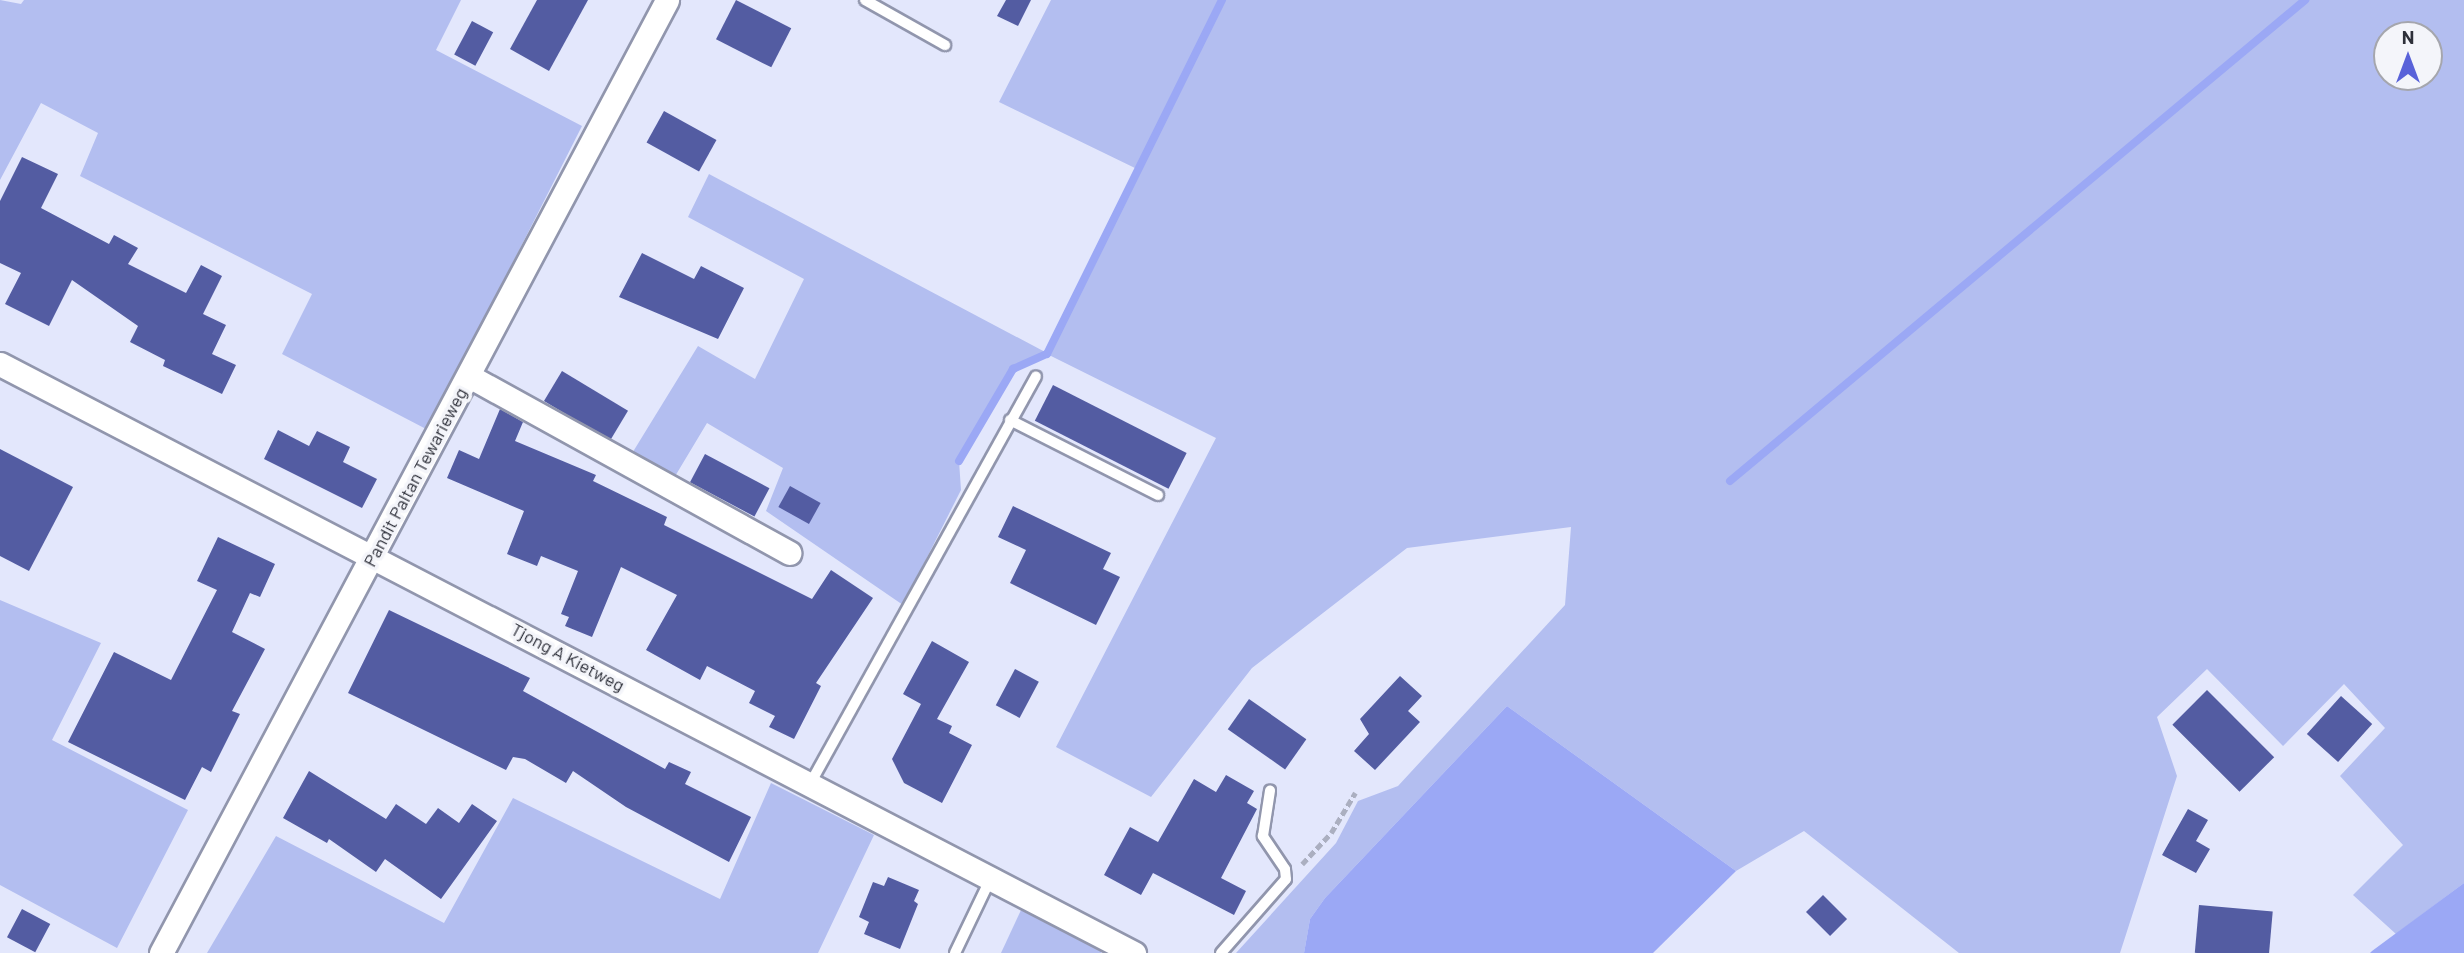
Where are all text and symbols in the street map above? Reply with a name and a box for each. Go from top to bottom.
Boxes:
north arrow [2373,21,2443,91]
text: N [2402,25,2414,48]
street label: Pandit Paltan Tewarieweg [359,384,471,570]
street label: Tjong A Kietweg [508,618,628,696]

